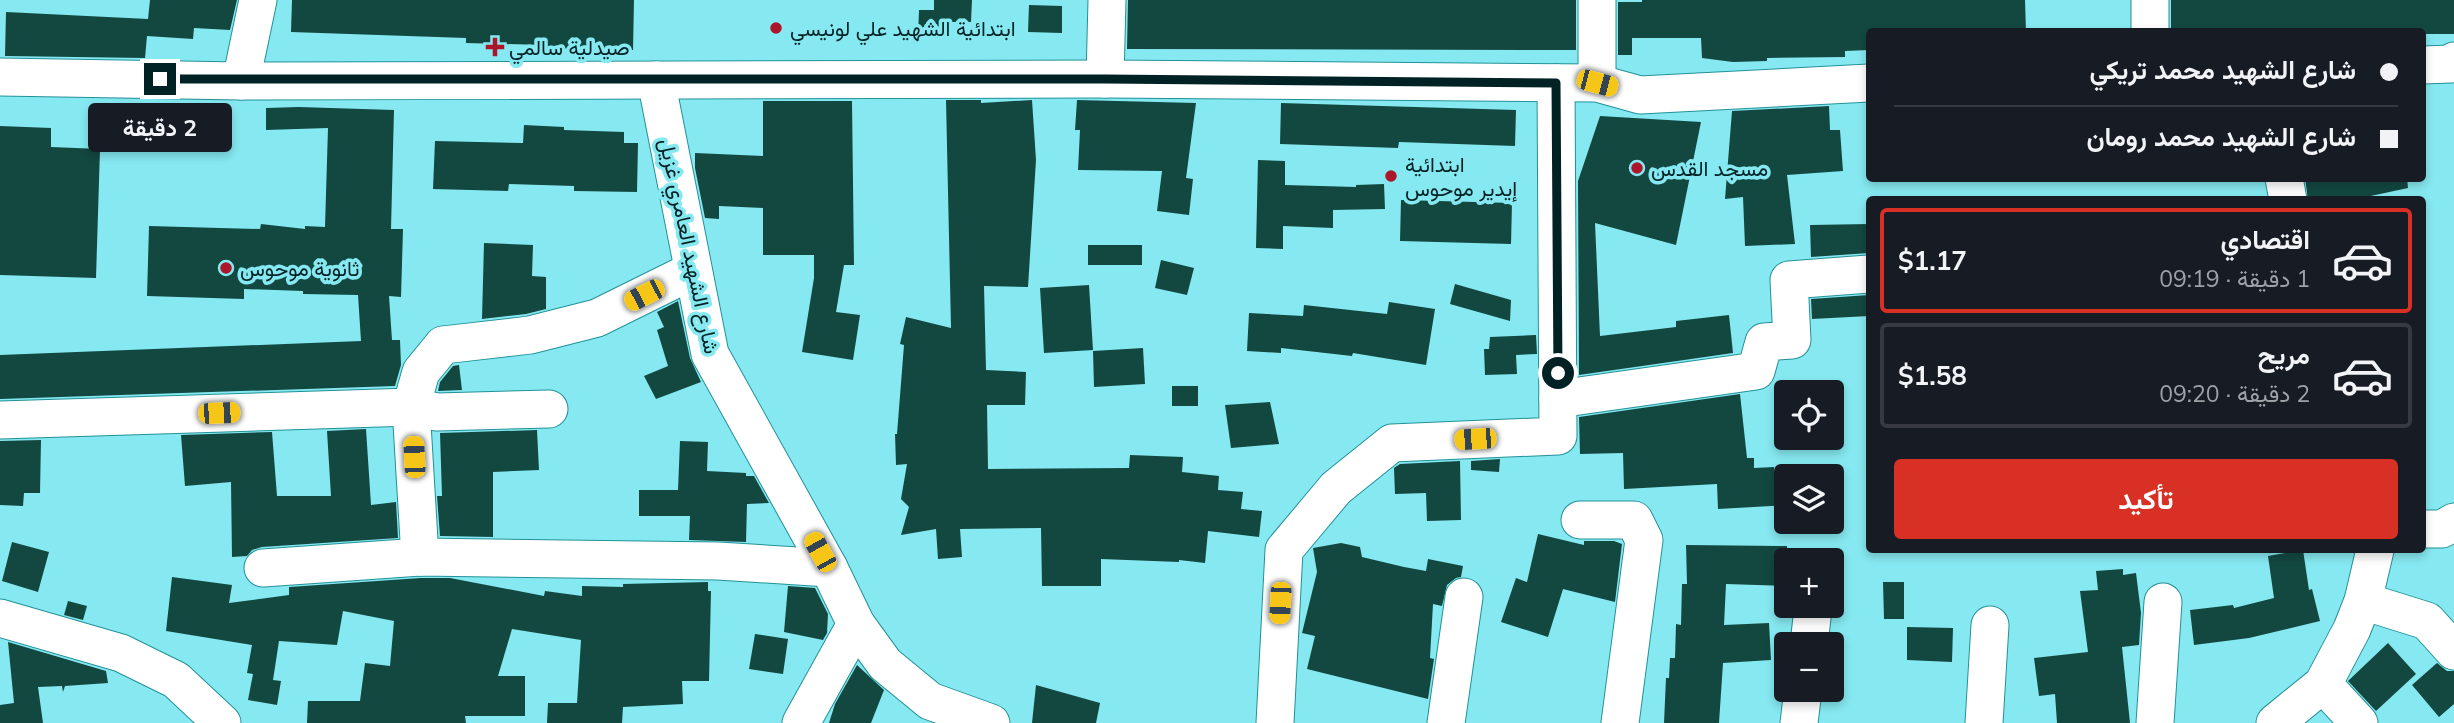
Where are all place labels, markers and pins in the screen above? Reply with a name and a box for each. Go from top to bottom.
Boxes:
place label: ابتدائية الشهيد علي لونيسي [790,15,1016,46]
marker: ابتدائية الشهيد علي لونيسي [768,20,784,36]
place label: صيدلية سالمي [509,34,629,65]
marker: صيدلية سالمي [487,39,503,55]
place label: ابتدائية إيدير موحوس [1405,151,1517,203]
place label: مسجد القدس [1651,155,1768,181]
marker: مسجد القدس [1629,160,1645,176]
marker: ابتدائية إيدير موحوس [1383,168,1399,184]
place label: ثانوية موحوس [240,255,360,282]
marker: ثانوية موحوس [218,260,234,276]

